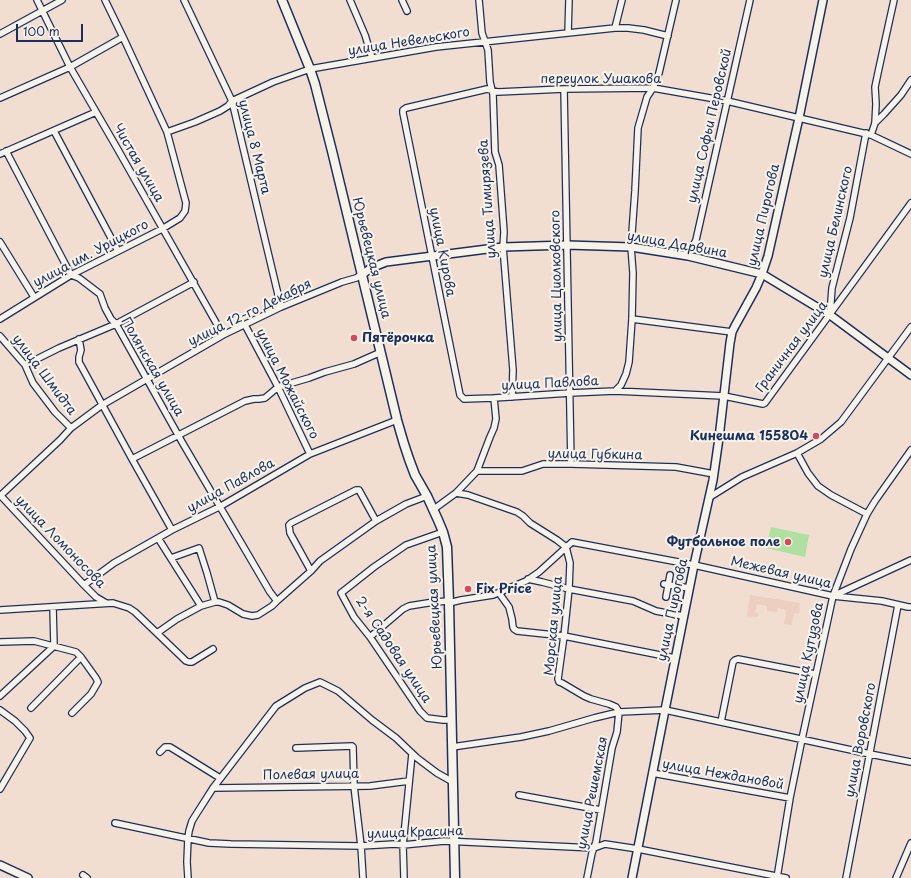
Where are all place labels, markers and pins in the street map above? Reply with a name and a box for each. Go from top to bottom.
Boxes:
place label: Пятёрочка [362,330,434,346]
marker: Пятёрочка [349,333,359,343]
place label: Кинешма 155804 [690,428,808,444]
marker: Кинешма 155804 [811,431,821,441]
place label: Футбольное поле [667,534,780,550]
marker: Футбольное поле [783,537,793,547]
place label: Fix Price [476,581,532,597]
marker: Fix Price [463,584,473,594]

